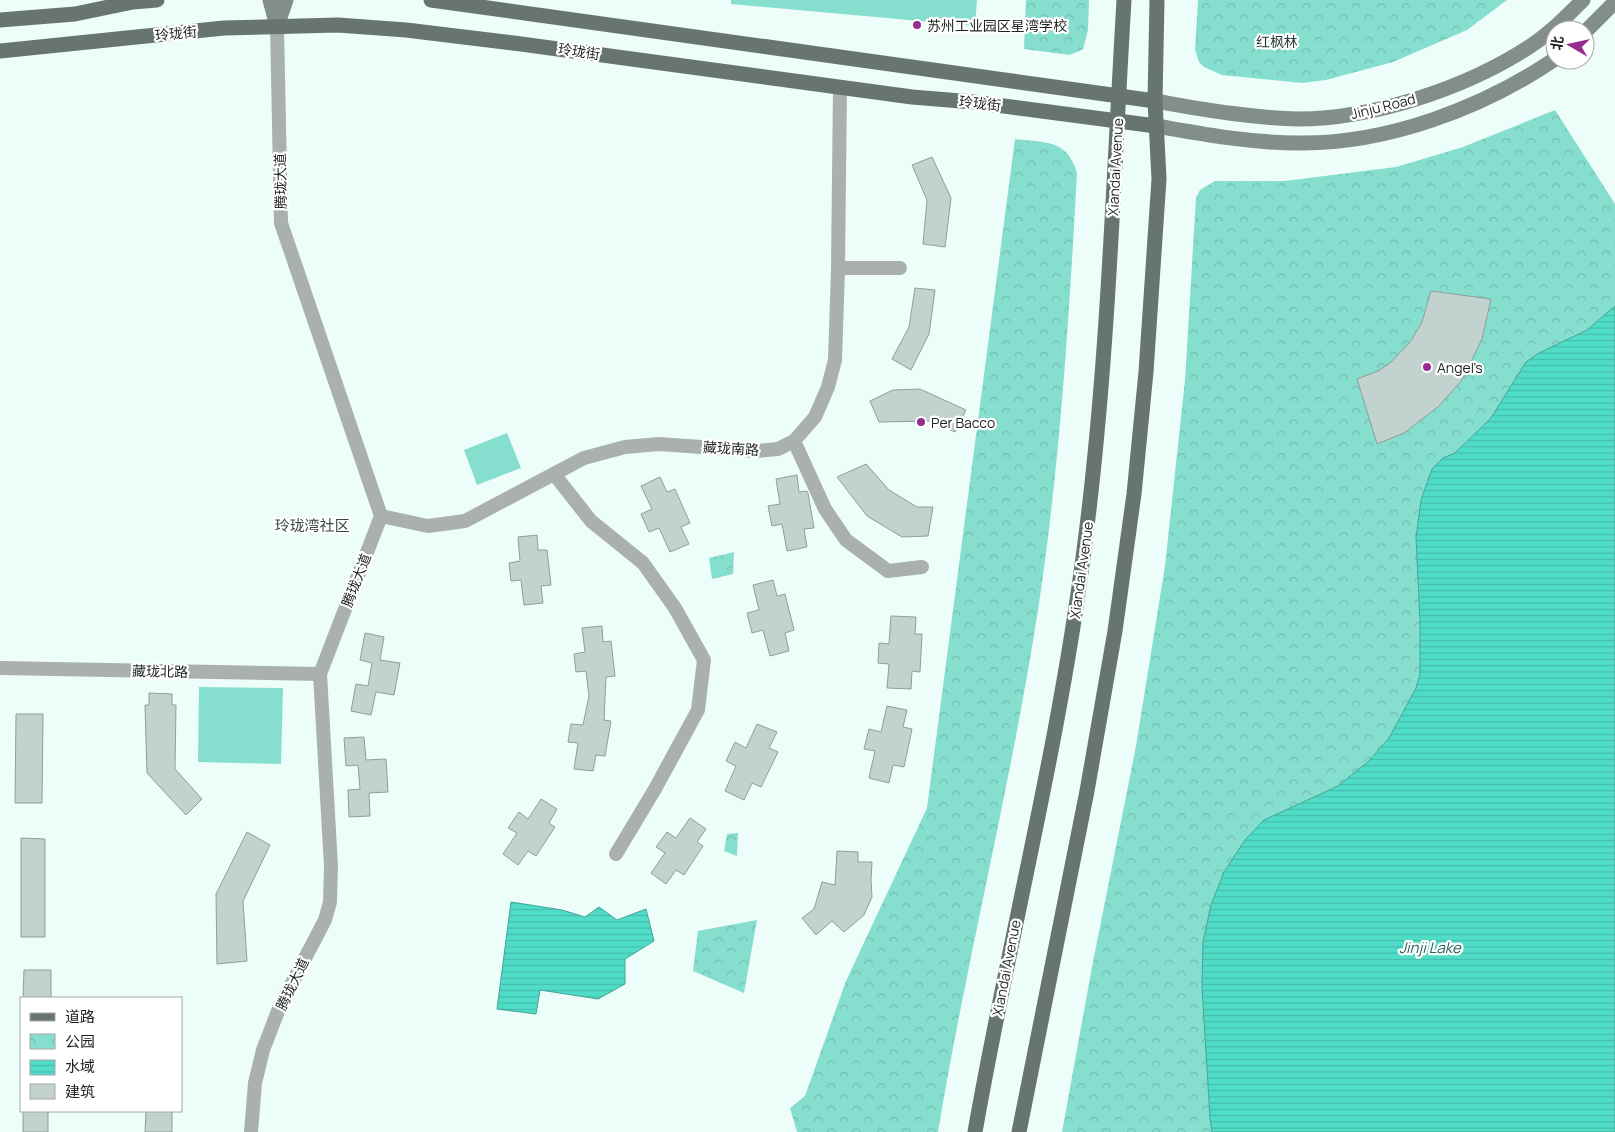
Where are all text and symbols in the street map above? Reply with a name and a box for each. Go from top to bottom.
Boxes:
place label: 苏州工业园区星湾学校 [927,16,1067,35]
marker: 苏州工业园区星湾学校 [911,19,923,31]
north arrow [1545,20,1595,70]
street label: 玲珑街 [154,21,198,45]
park label: 红枫林 [1256,32,1298,51]
text: 北 [1546,34,1567,51]
street label: 玲珑街 [557,39,601,63]
street label: Jinju Road [1349,89,1417,123]
street label: 玲珑街 [958,91,1002,115]
street label: Xiandai Avenue [1103,118,1127,216]
street label: 腾珑大道 [270,153,290,209]
place label: Angel's [1437,358,1483,377]
marker: Angel's [1421,361,1433,373]
place label: Per Bacco [931,413,995,432]
marker: Per Bacco [915,416,927,428]
street label: 藏珑南路 [703,437,759,459]
district label: 玲珑湾社区 [274,515,350,536]
street label: Xiandai Avenue [1065,520,1097,620]
street label: 腾珑大道 [337,550,375,610]
street label: 藏珑北路 [132,661,188,681]
street label: Xiandai Avenue [987,918,1025,1018]
water label: Jinji Lake [1399,937,1462,958]
street label: 腾珑大道 [271,955,313,1013]
legend [20,997,182,1112]
text: 道路 [65,1006,95,1027]
text: 公园 [65,1031,95,1052]
text: 水域 [65,1056,95,1077]
text: 建筑 [65,1081,95,1102]

